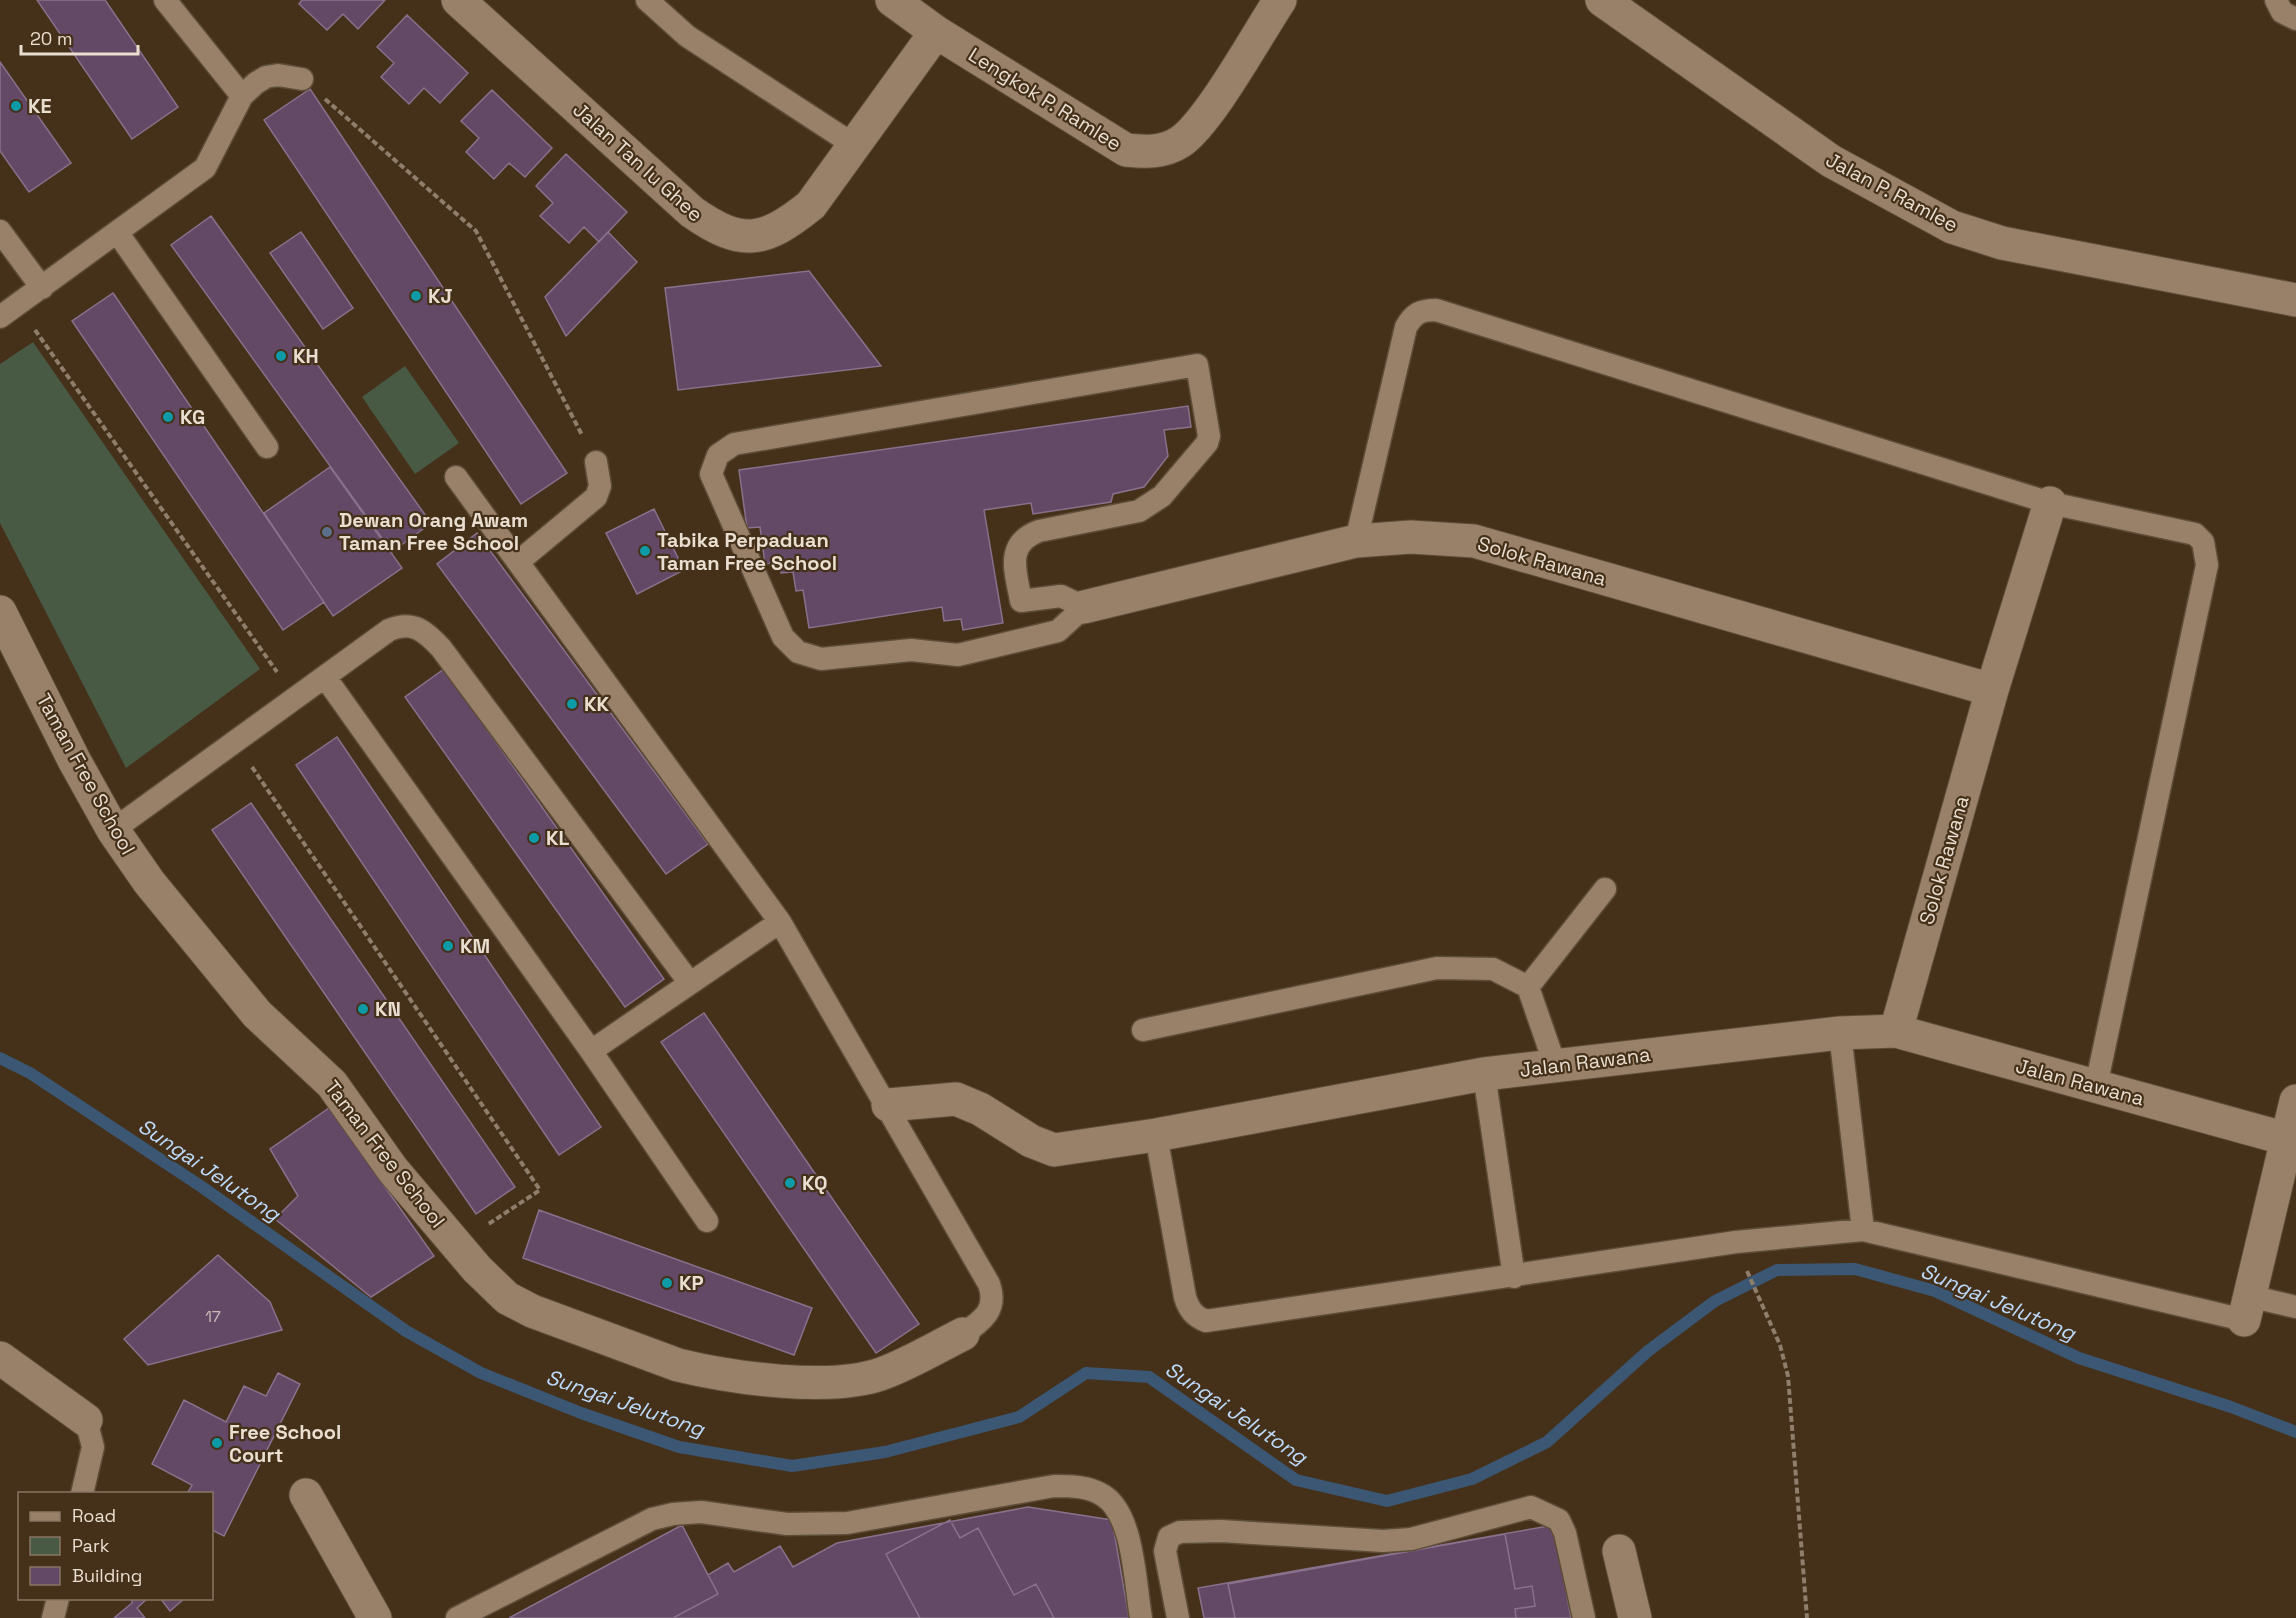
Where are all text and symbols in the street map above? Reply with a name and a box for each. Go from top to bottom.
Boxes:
scale bar [21,18,138,56]
text: 20 m [30,27,73,50]
street label: Lengkok P. Ramlee [964,41,1126,157]
place label: KE [28,93,52,119]
street label: Jalan Tan Iu Ghee [567,97,709,227]
marker: KE [9,99,23,113]
street label: Jalan P. Ramlee [1821,146,1963,238]
place label: KJ [428,283,453,309]
marker: KJ [409,289,423,303]
place label: KH [293,343,319,369]
marker: KH [274,349,288,363]
place label: KG [180,404,205,430]
marker: KG [161,410,175,424]
place label: Dewan Orang Awam Taman Free School [339,507,528,556]
marker: Dewan Orang Awam Taman Free School [320,525,334,539]
place label: Tabika Perpaduan Taman Free School [657,527,837,576]
street label: Solok Rawana [1475,530,1609,592]
marker: Tabika Perpaduan Taman Free School [638,544,652,558]
street label: Taman Free School [31,689,141,859]
place label: KK [584,691,610,717]
marker: KK [565,697,579,711]
street label: Solok Rawana [1913,793,1975,927]
place label: KL [546,825,570,851]
marker: KL [527,831,541,845]
place label: KM [460,933,490,959]
marker: KM [441,939,455,953]
place label: KN [375,996,401,1022]
marker: KN [356,1002,370,1016]
street label: Jalan Rawana [1518,1041,1652,1083]
street label: Jalan Rawana [2013,1052,2147,1112]
street label: Taman Free School [319,1075,451,1233]
water label: Sungai Jelutong [133,1112,287,1228]
place label: KQ [802,1170,827,1196]
marker: KQ [783,1176,797,1190]
water label: Sungai Jelutong [1917,1257,2081,1347]
place label: KP [679,1270,704,1296]
marker: KP [660,1276,674,1290]
house number: 17 [205,1306,221,1327]
water label: Sungai Jelutong [1160,1355,1314,1471]
water label: Sungai Jelutong [542,1363,709,1443]
place label: Free School Court [229,1419,341,1468]
marker: Free School Court [210,1436,224,1450]
legend [18,1492,213,1600]
text: Road [72,1504,116,1527]
text: Park [72,1534,110,1557]
text: Building [72,1564,142,1587]

